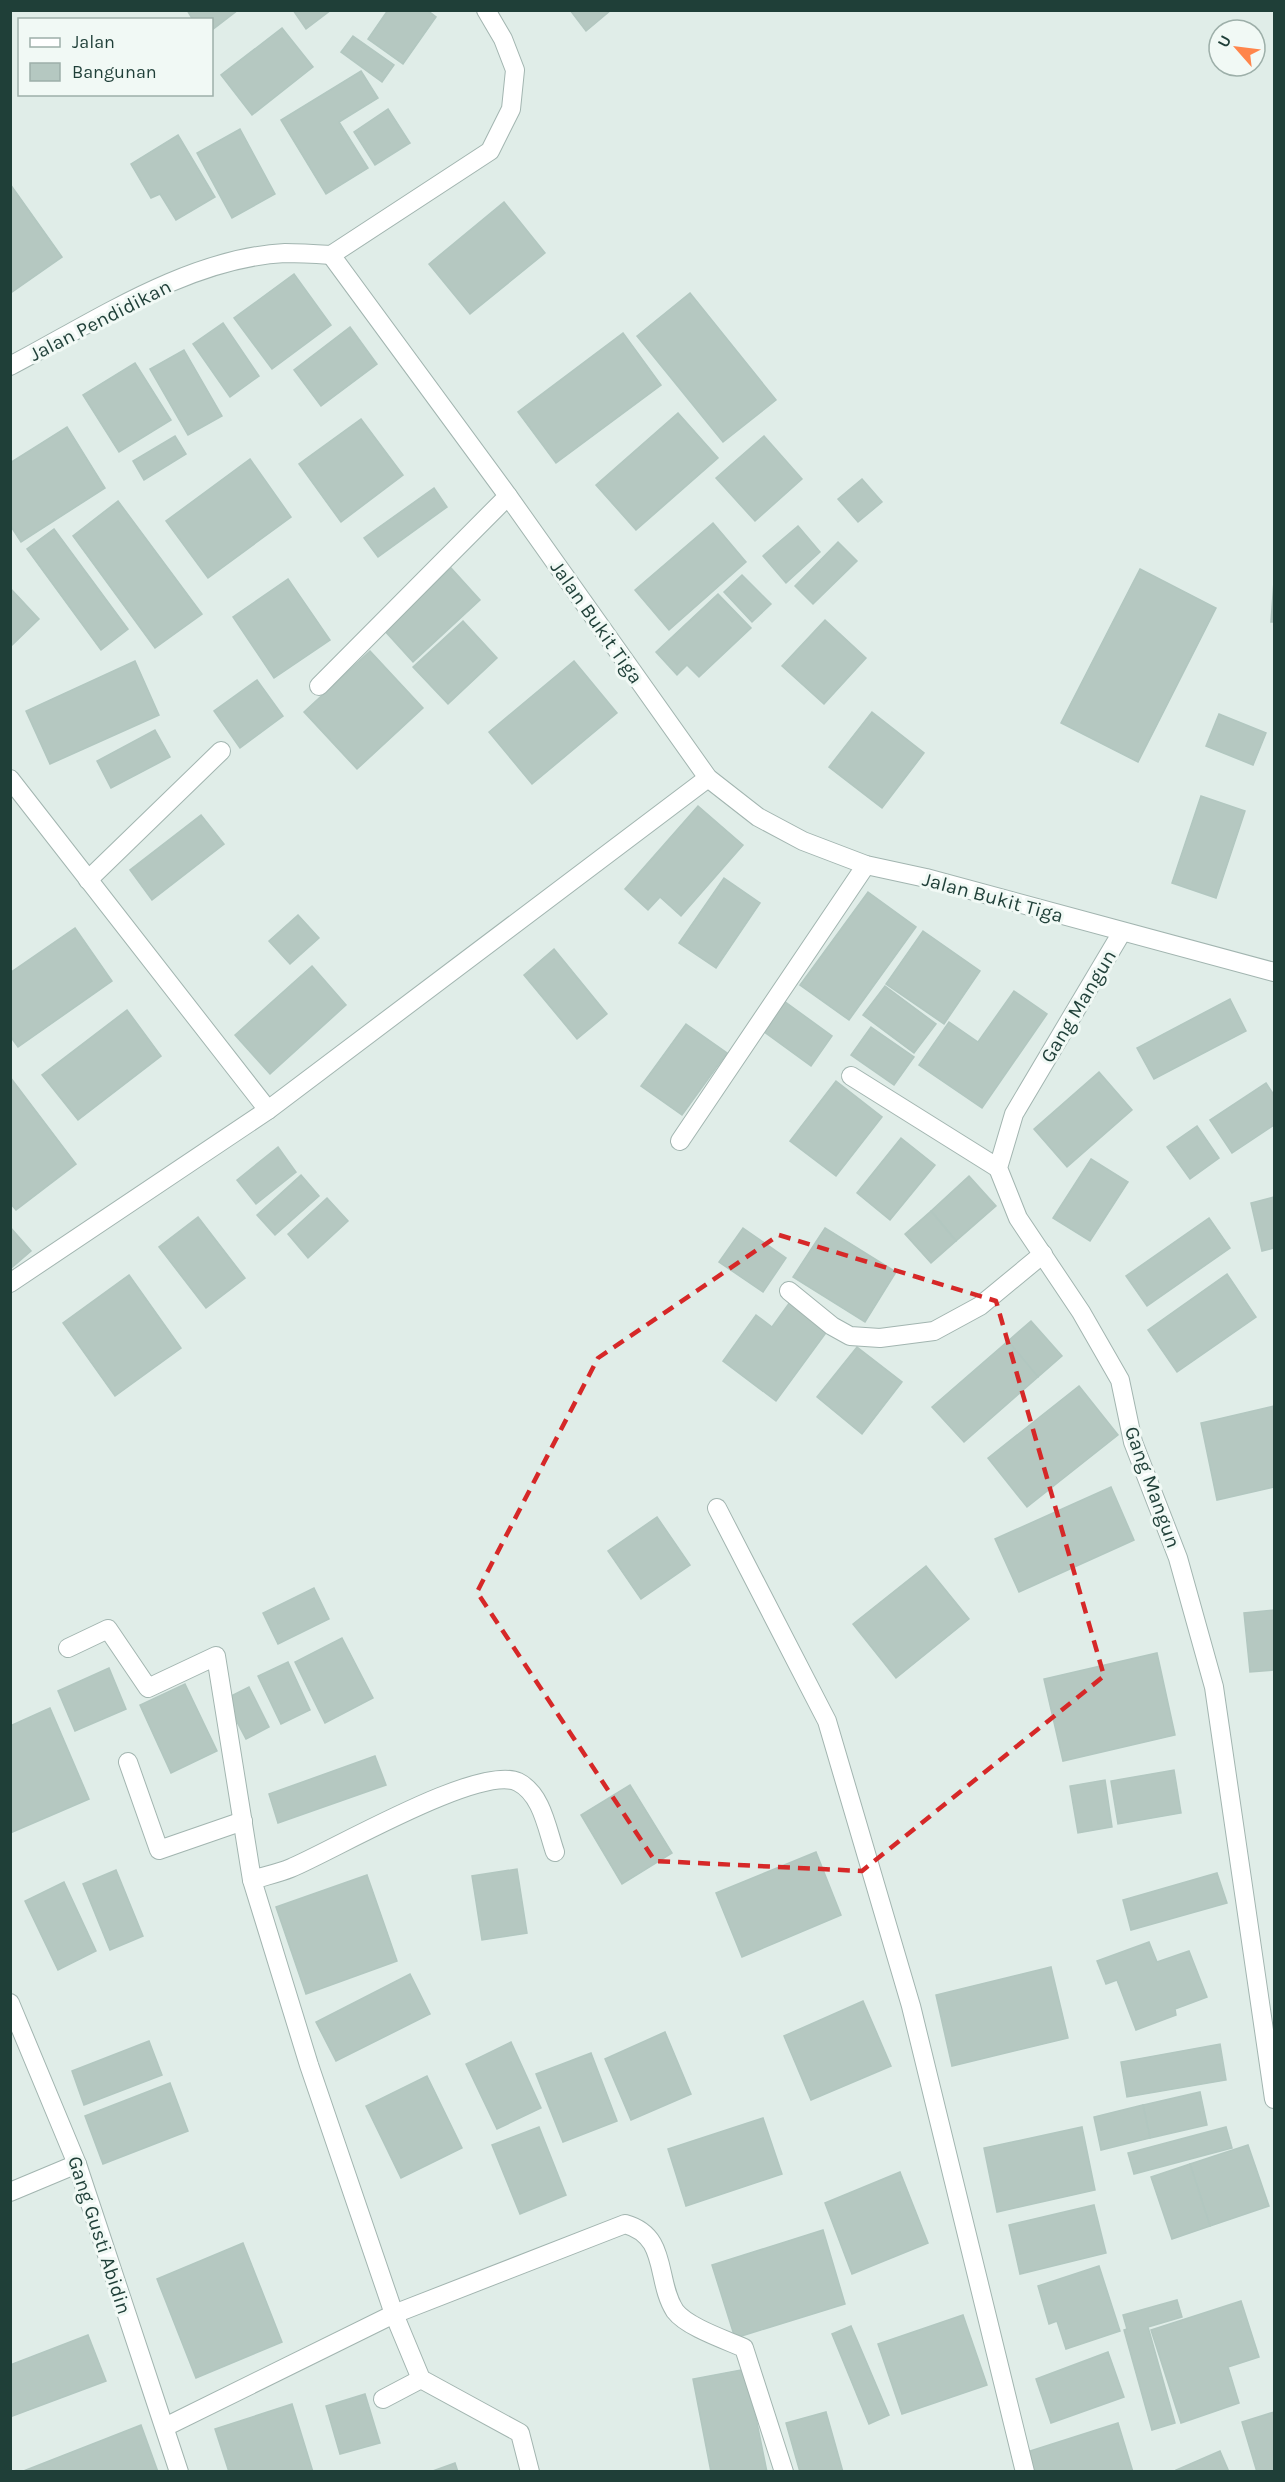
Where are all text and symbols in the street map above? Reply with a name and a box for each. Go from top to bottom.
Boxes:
legend [18,18,213,96]
north arrow [1207,18,1267,78]
text: Jalan [72,31,115,53]
text: U [1213,32,1235,51]
text: Bangunan [72,61,157,83]
street label: Jalan Pendidikan [26,275,175,366]
street label: Jalan Bukit Tiga [546,556,648,688]
street label: Jalan Bukit Tiga [920,868,1066,927]
street label: Gang Mangun [1036,946,1121,1067]
street label: Gang Mangun [1120,1423,1185,1551]
street label: Gang Gusti Abidin [63,2153,136,2317]

